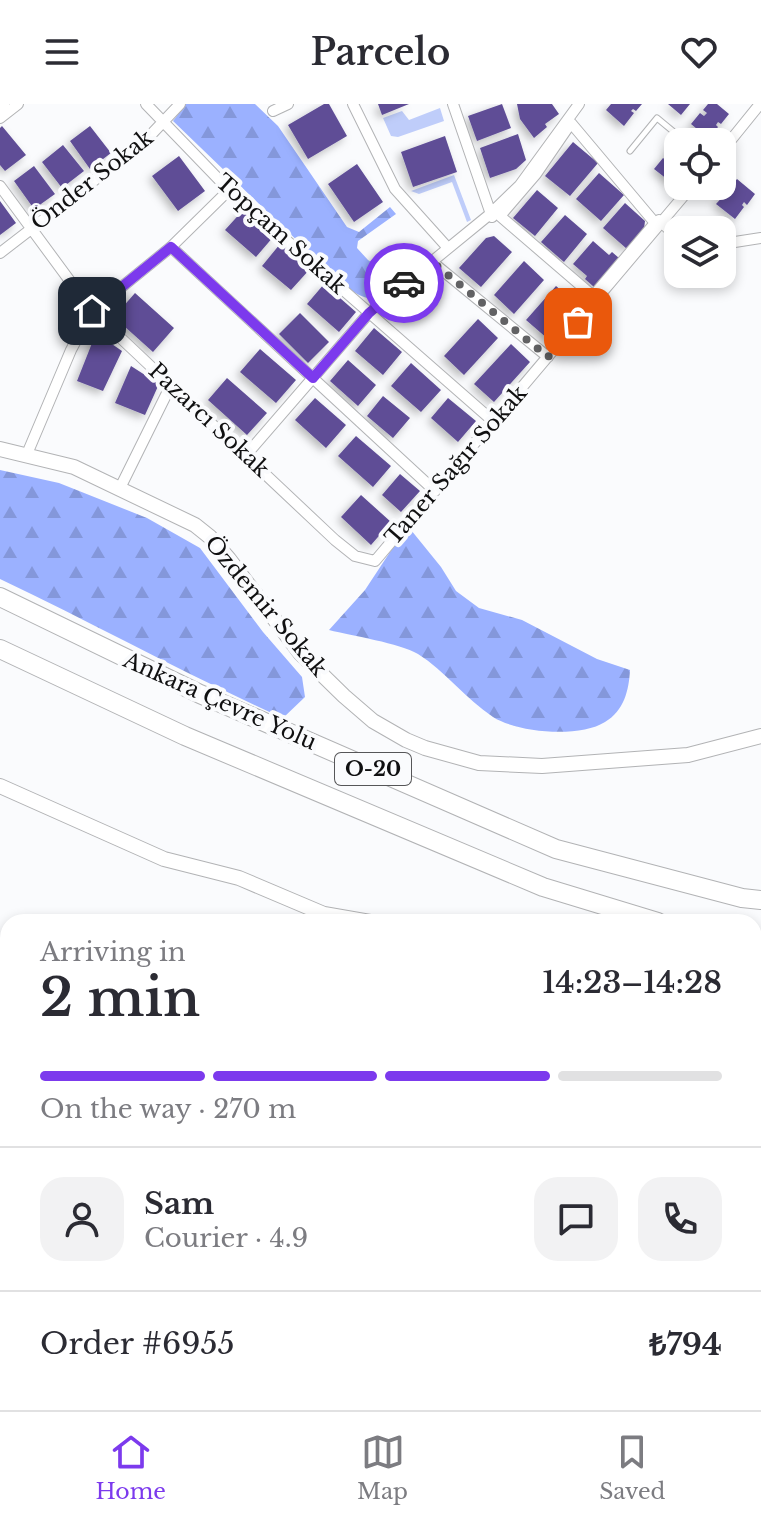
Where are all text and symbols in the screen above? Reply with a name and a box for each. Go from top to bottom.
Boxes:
icon: menu [40,30,84,74]
text: Parcelo [311,30,450,75]
icon: heart [677,30,721,74]
street label: Önder Sokak [25,123,159,236]
map controls [664,128,736,288]
button: locate [664,128,736,200]
street label: Topçam Sokak [210,168,352,300]
button: layers [664,216,736,288]
courier [364,243,444,323]
icon: car [382,261,426,305]
pin [58,277,126,345]
pin [544,288,612,356]
icon: home [70,289,114,333]
icon: bag [556,300,600,344]
street label: Pazarcı Sokak [143,357,275,483]
street label: Taner Sağır Sokak [379,379,533,550]
street label: Özdemir Sokak [199,529,334,682]
street label: Ankara Çevre Yolu [118,646,321,756]
road number: O-20 [335,753,411,785]
text: Arriving in [40,936,186,968]
text: 14:23–14:28 [542,964,722,1001]
text: 2 min [40,966,200,1030]
text: On the way · 270 m [40,1093,296,1125]
button: person [40,1177,124,1261]
button: chat [534,1177,618,1261]
button: phone [638,1177,722,1261]
text: Sam [144,1185,214,1222]
text: Courier · 4.9 [144,1222,308,1254]
text: Order #6955 [40,1325,235,1362]
text: ₺794 [649,1326,722,1363]
tab: Home [96,1430,166,1505]
tab: Map [357,1430,408,1505]
tab: Saved [599,1430,665,1505]

